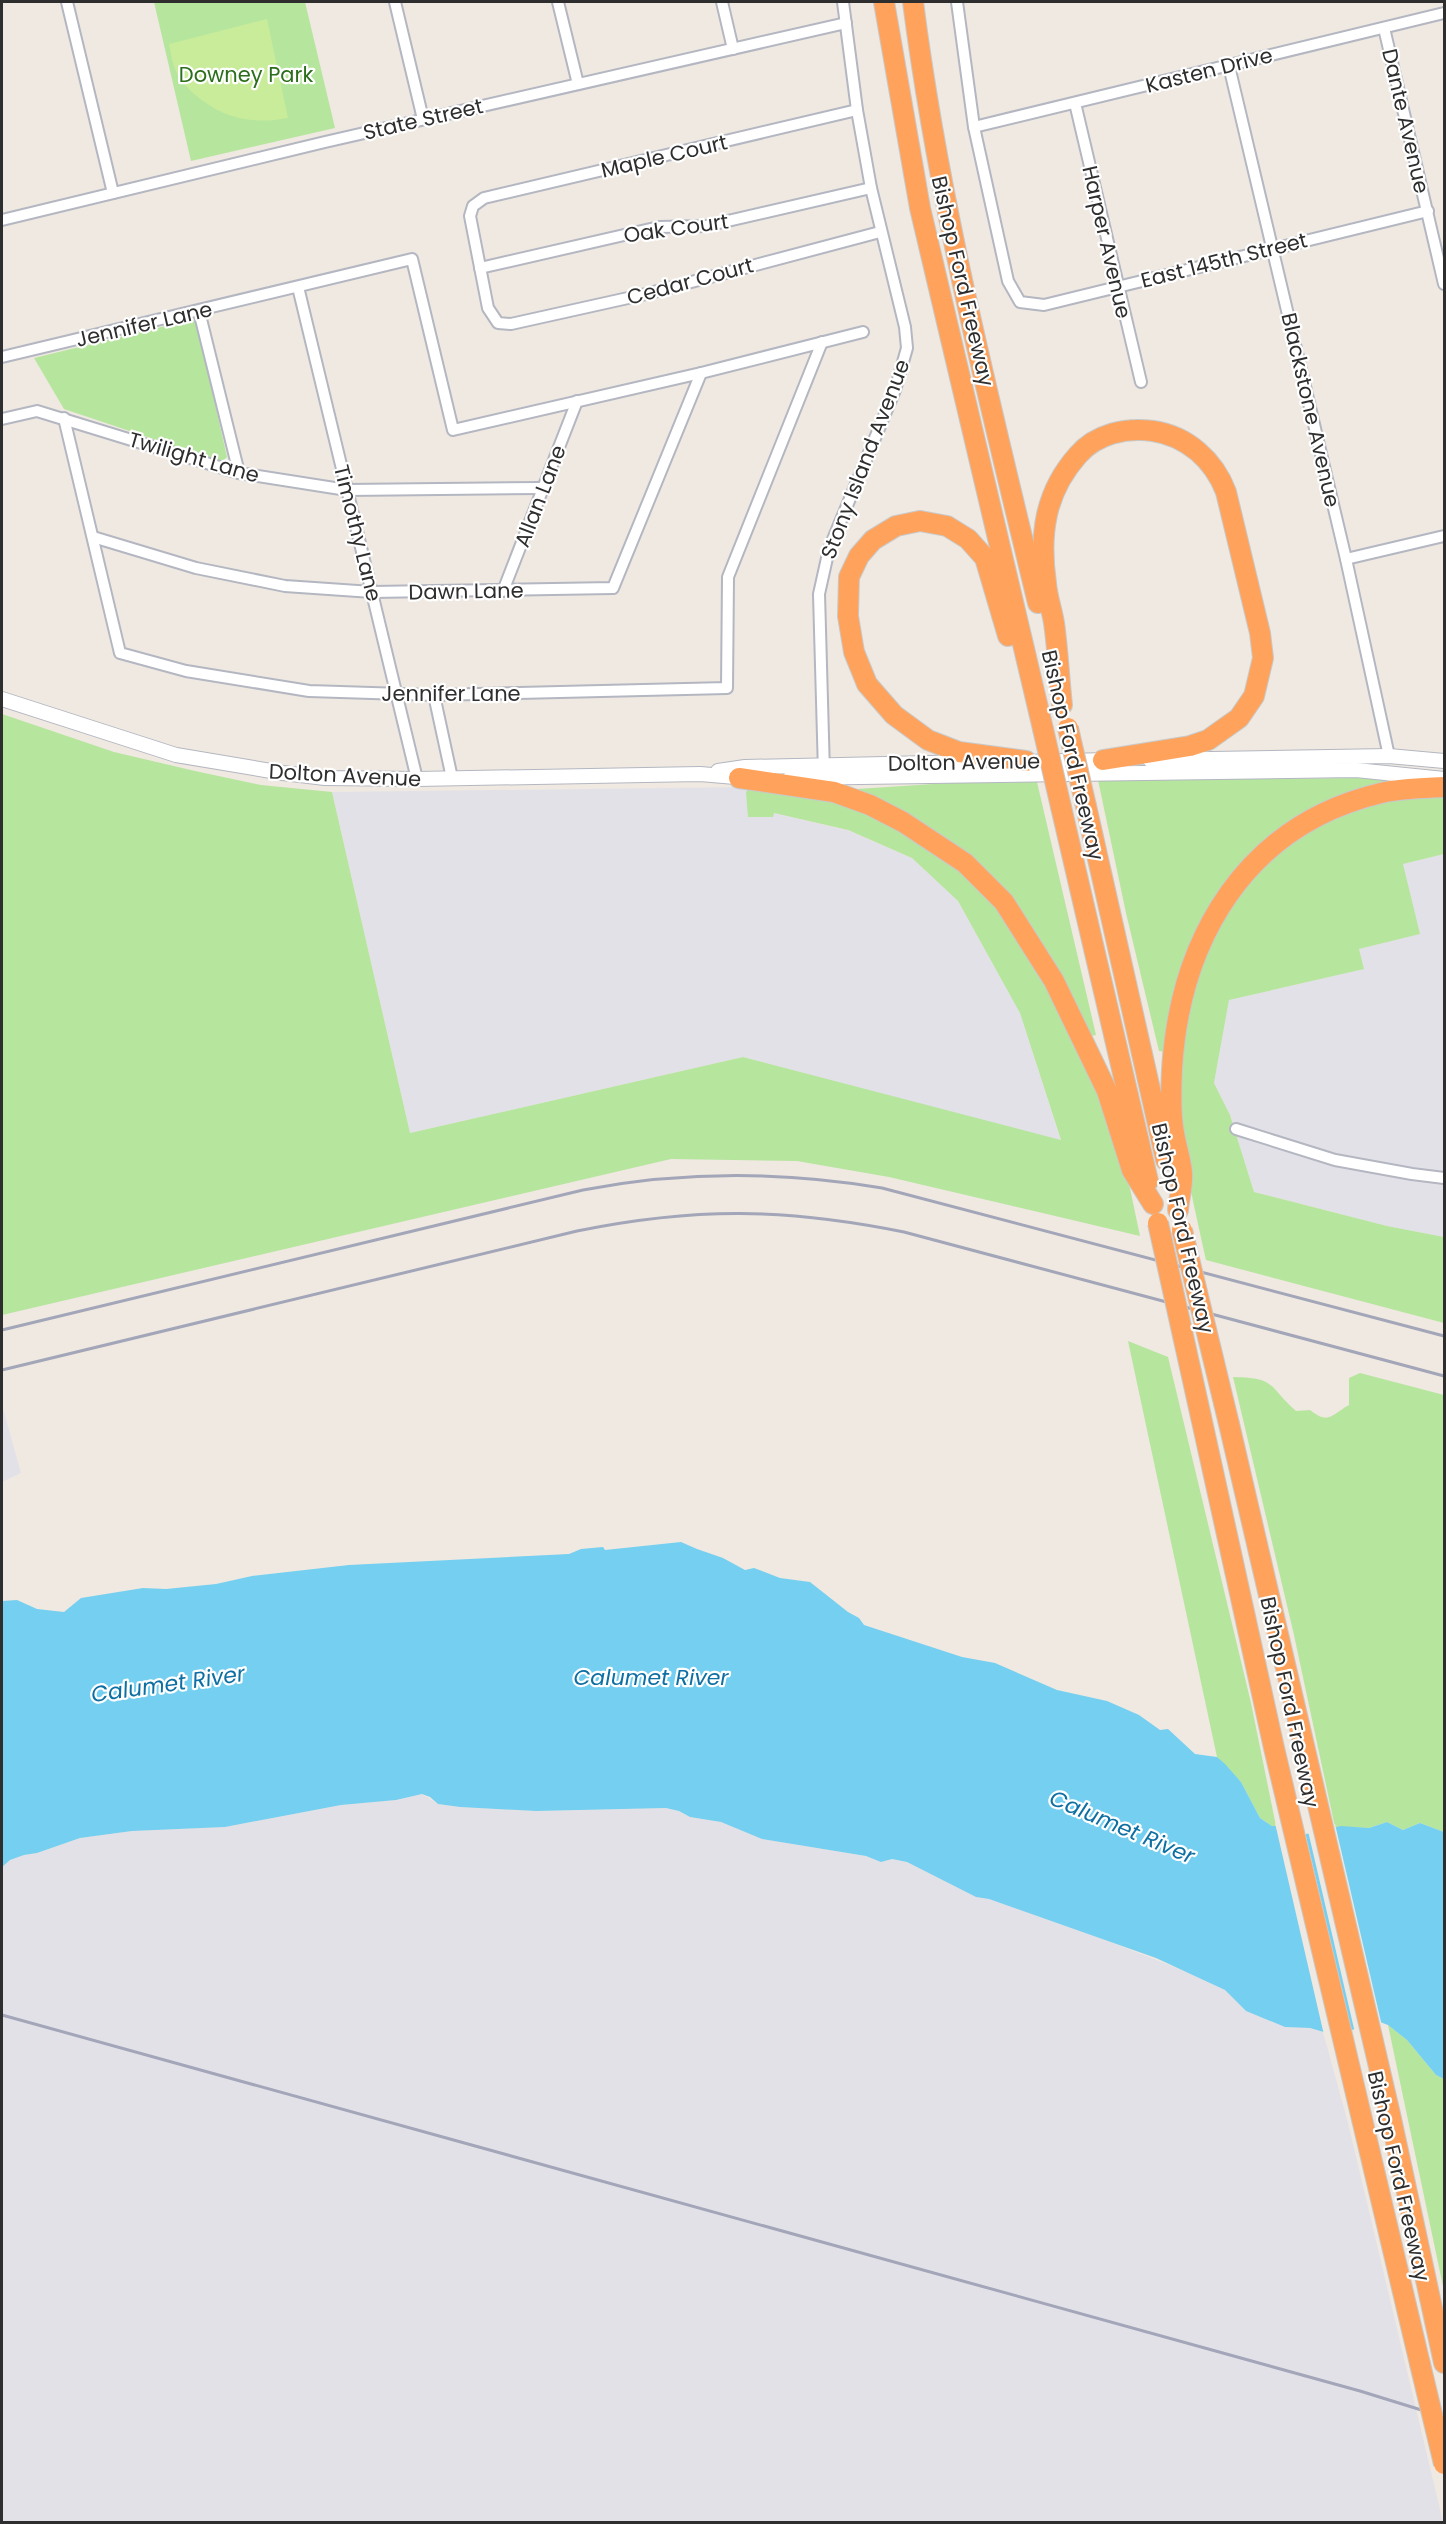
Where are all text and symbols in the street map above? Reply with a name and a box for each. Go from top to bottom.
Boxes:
street label: Kasten Drive [1142,40,1276,100]
street label: Dante Avenue [1375,46,1437,196]
park label: Downey Park [179,60,313,89]
street label: State Street [360,91,486,147]
street label: Maple Court [598,127,730,185]
street label: Harper Avenue [1075,163,1139,321]
street label: Bishop Ford Freeway [925,173,1001,389]
street label: Oak Court [622,206,730,250]
street label: East 145th Street [1138,225,1310,295]
street label: Cedar Court [624,250,756,312]
street label: Jennifer Lane [73,294,215,354]
street label: Blackstone Avenue [1275,310,1347,510]
street label: Stony Island Avenue [813,355,917,563]
street label: Twilight Lane [125,424,263,490]
street label: Allan Lane [507,441,573,551]
street label: Timothy Lane [327,462,389,604]
street label: Dawn Lane [408,575,524,607]
street label: Bishop Ford Freeway [1035,647,1111,863]
street label: Jennifer Lane [381,679,521,708]
street label: Dolton Avenue [888,746,1040,778]
street label: Dolton Avenue [268,757,422,793]
street label: Bishop Ford Freeway [1145,1120,1221,1336]
street label: Bishop Ford Freeway [1253,1594,1327,1810]
water label: Calumet River [89,1658,248,1710]
water label: Calumet River [573,1662,729,1693]
water label: Calumet River [1045,1782,1200,1872]
street label: Bishop Ford Freeway [1361,2068,1437,2284]

